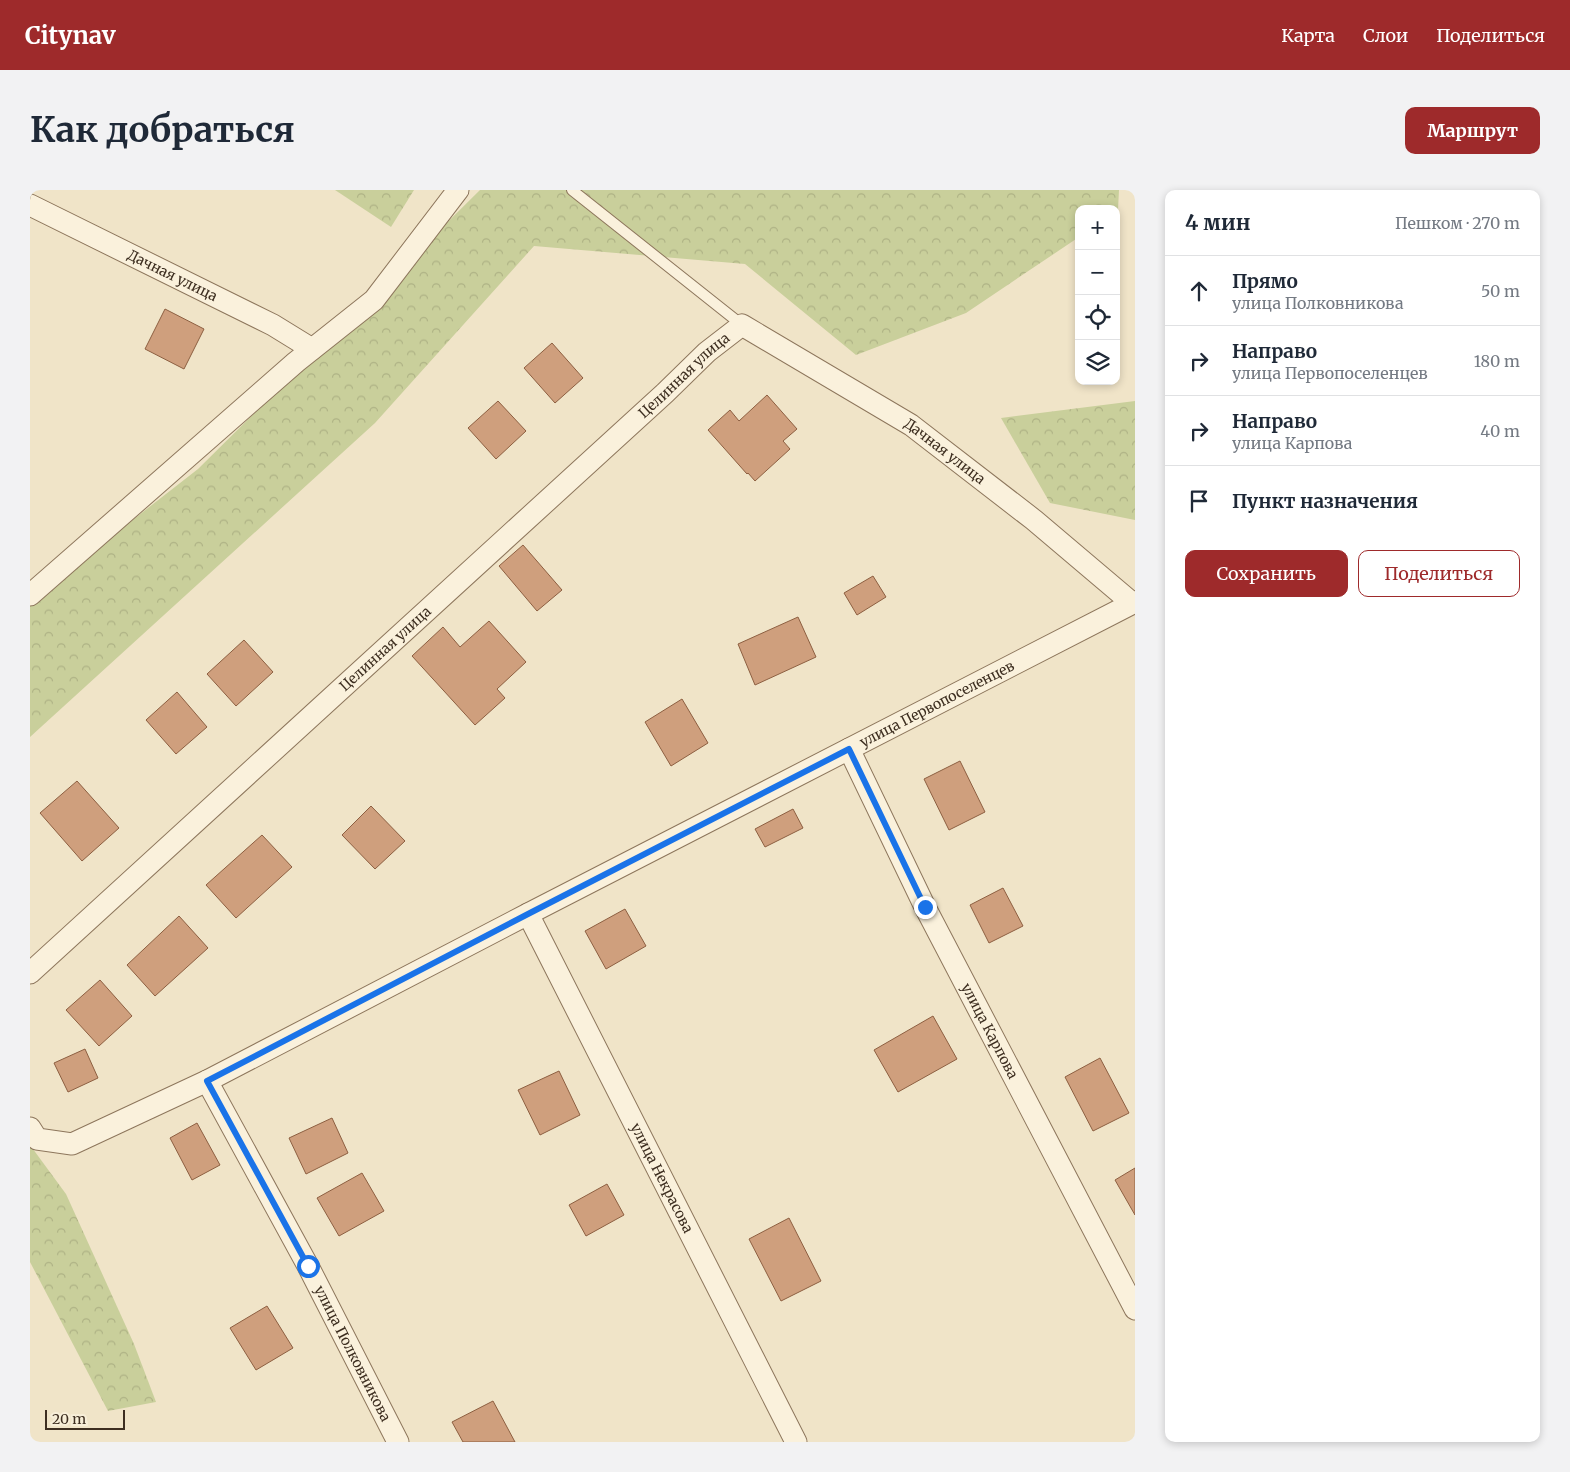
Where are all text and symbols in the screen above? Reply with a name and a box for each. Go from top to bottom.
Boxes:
text: Citynav [25,20,116,51]
text: Карта [1281,24,1335,47]
text: Слои [1363,24,1408,47]
text: Поделиться [1436,24,1545,47]
button: Маршрут [1405,107,1540,154]
text: Как добраться [30,108,295,152]
map controls [1075,205,1120,385]
button: + [1075,205,1120,250]
text: 4 мин [1185,209,1250,236]
text: Пешком · 270 m [1395,213,1520,233]
street label: Дачная улица [125,246,221,305]
button: − [1075,250,1120,295]
text: Прямо [1232,269,1298,293]
icon: ahead [1185,277,1213,305]
text: 50 m [1481,281,1520,301]
text: улица Полковникова [1232,293,1404,313]
button: locate [1075,295,1120,340]
street label: Целинная улица [635,329,734,422]
text: Направо [1232,339,1317,363]
button: layers [1075,340,1120,385]
icon: right [1185,347,1213,375]
text: 180 m [1474,351,1520,371]
text: улица Первопоселенцев [1232,363,1428,383]
text: Направо [1232,409,1317,433]
street label: Дачная улица [901,414,989,488]
icon: right [1185,417,1213,445]
text: 40 m [1480,421,1520,441]
text: улица Карпова [1232,433,1352,453]
icon: arrive [1185,487,1213,515]
text: Пункт назначения [1232,489,1418,513]
button: Сохранить [1185,550,1348,597]
button: Поделиться [1358,550,1520,597]
street label: Целинная улица [336,602,435,695]
street label: улица Первопоселенцев [857,657,1017,751]
route end [914,896,937,919]
street label: улица Карпова [957,980,1022,1082]
street label: улица Некрасова [627,1120,698,1236]
route start [297,1255,320,1278]
street label: улица Полковникова [311,1282,395,1425]
scale bar [45,1407,125,1430]
text: 20 m [52,1410,86,1428]

